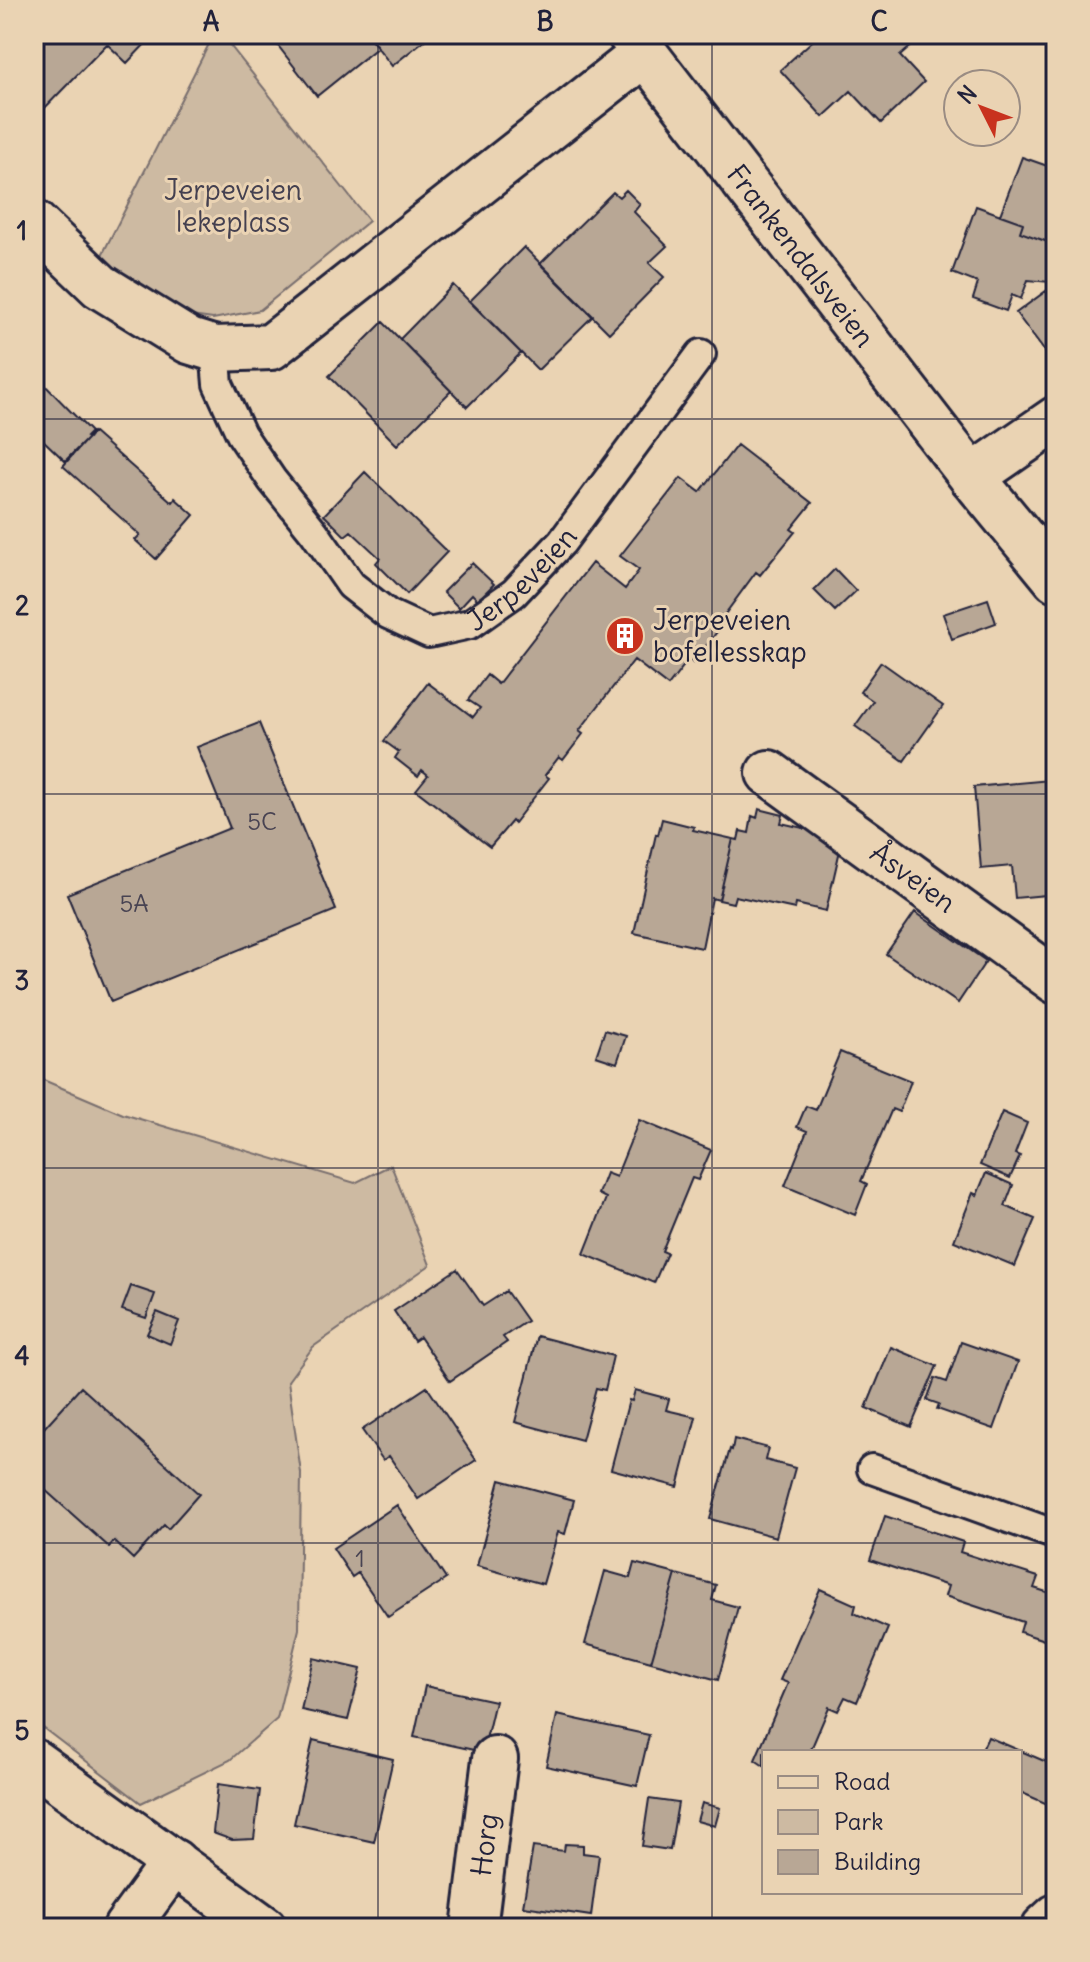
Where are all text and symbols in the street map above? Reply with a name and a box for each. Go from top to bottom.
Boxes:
text: A [203,5,220,38]
text: B [536,5,554,38]
text: C [870,5,888,38]
north arrow [942,68,1022,148]
text: N [952,80,983,110]
street label: Frankendalsveien [719,157,883,354]
park label: Jerpeveien lekeplass [164,172,302,240]
text: 1 [17,214,27,247]
street label: Jerpeveien [459,520,585,639]
text: 2 [15,589,29,622]
place label: Jerpeveien bofellesskap [653,602,807,670]
building icon: Jerpeveien bofellesskap [604,615,646,657]
house number: 5C [247,806,277,836]
street label: Åsveien [863,833,963,920]
house number: 5A [119,888,149,918]
text: 3 [15,964,29,997]
text: 4 [14,1339,30,1372]
house number: 1 [355,1543,365,1573]
text: 5 [15,1714,30,1747]
legend [762,1750,1022,1894]
text: Road [834,1766,890,1796]
text: Park [834,1806,884,1836]
street label: Horg [463,1811,506,1878]
text: Building [834,1846,921,1876]

